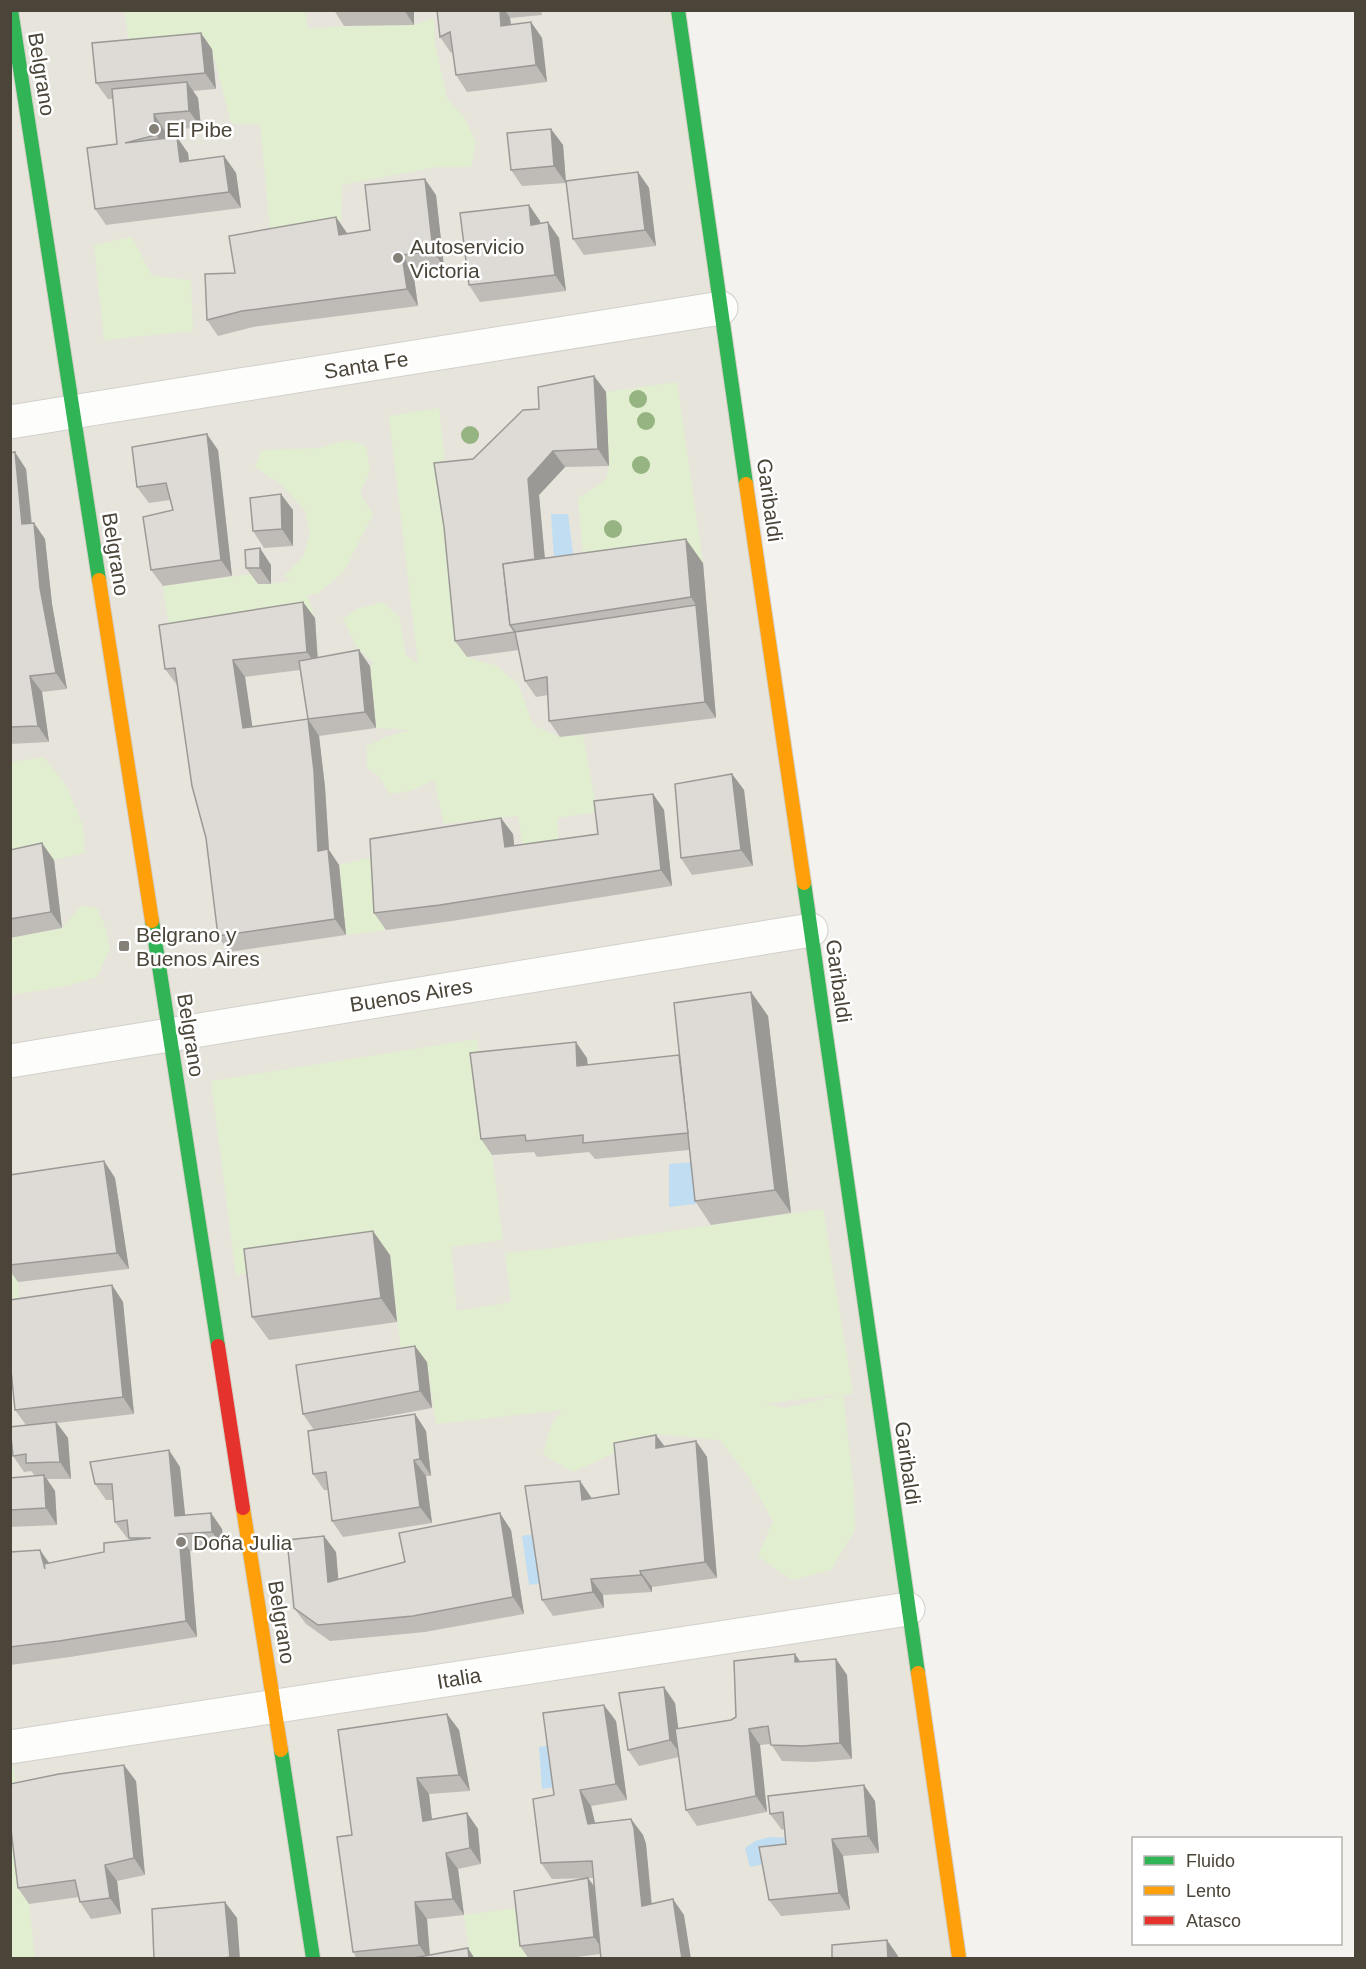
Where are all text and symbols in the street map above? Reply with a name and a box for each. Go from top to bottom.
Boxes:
street label: Belgrano [24,31,60,117]
place label: El Pibe [166,118,233,141]
marker: El Pibe [147,122,161,136]
place label: Autoservicio Victoria [410,235,524,282]
marker: Autoservicio Victoria [391,251,405,265]
street label: Santa Fe [322,347,410,383]
street label: Garibaldi [753,457,787,543]
street label: Belgrano [98,511,134,597]
place label: Belgrano y Buenos Aires [136,923,260,970]
street label: Garibaldi [822,938,856,1024]
marker: Belgrano y Buenos Aires [117,939,131,953]
street label: Buenos Aires [348,974,474,1016]
street label: Belgrano [173,992,209,1078]
street label: Garibaldi [891,1420,925,1506]
place label: Doña Julia [193,1531,293,1554]
marker: Doña Julia [174,1535,188,1549]
street label: Belgrano [264,1579,300,1665]
street label: Italia [435,1663,483,1693]
legend [1132,1837,1342,1945]
text: Fluido [1186,1851,1235,1871]
text: Lento [1186,1881,1231,1901]
text: Atasco [1186,1911,1241,1931]

